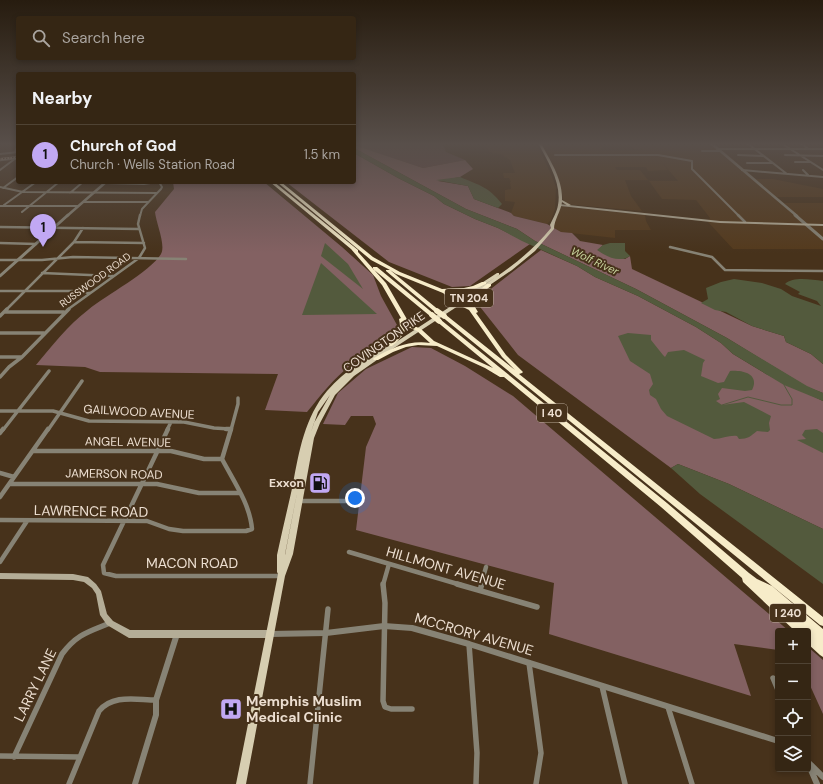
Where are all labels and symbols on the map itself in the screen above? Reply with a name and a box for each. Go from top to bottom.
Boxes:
pin: 1 [30,214,56,247]
water label: Wolf River [569,244,622,279]
street label: RUSSWOOD ROAD [57,250,133,310]
road number: TN 204 [445,289,493,307]
street label: COVINGTON PIKE [340,308,428,376]
street label: GAILWOOD AVENUE [83,401,195,423]
road number: I 40 [537,404,567,422]
street label: ANGEL AVENUE [85,433,171,451]
street label: JAMERSON ROAD [65,465,163,483]
fuel station icon: Exxon [307,470,333,496]
place label: Exxon [269,475,304,491]
your location [345,488,365,508]
street label: LAWRENCE ROAD [34,501,148,521]
street label: HILLMONT AVENUE [384,542,508,594]
street label: MACON ROAD [146,554,238,572]
road number: I 240 [770,604,806,622]
street label: MCCRORY AVENUE [413,608,536,660]
street label: LARRY LANE [10,645,60,724]
place label: Memphis Muslim Medical Clinic [246,692,362,726]
hospital icon: Memphis Muslim Medical Clinic [218,696,244,722]

